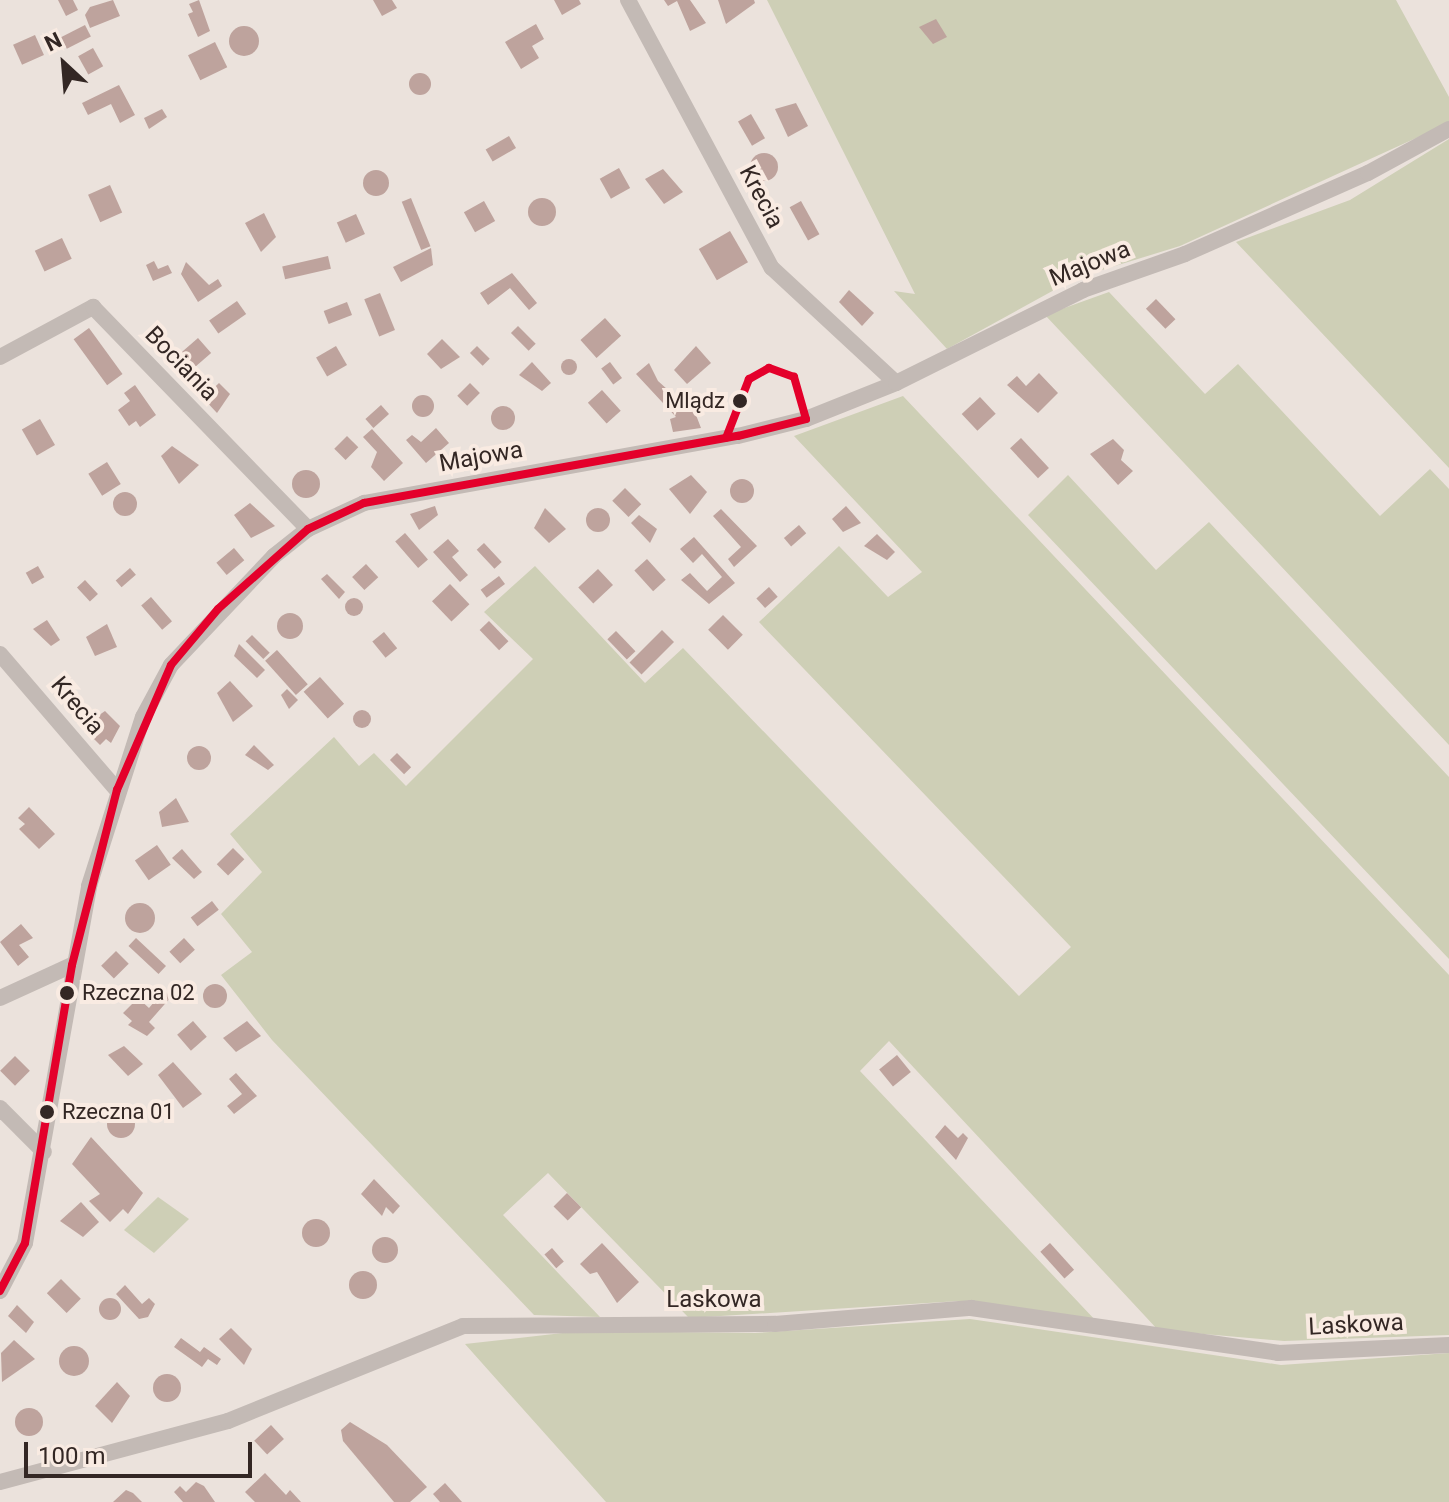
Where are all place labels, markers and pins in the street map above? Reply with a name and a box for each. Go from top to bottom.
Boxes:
place label: Mlądz [665,388,725,414]
marker: Mlądz [732,393,748,409]
place label: Rzeczna 02 [82,980,195,1006]
marker: Rzeczna 02 [59,985,75,1001]
place label: Rzeczna 01 [62,1099,175,1125]
marker: Rzeczna 01 [39,1104,55,1120]

